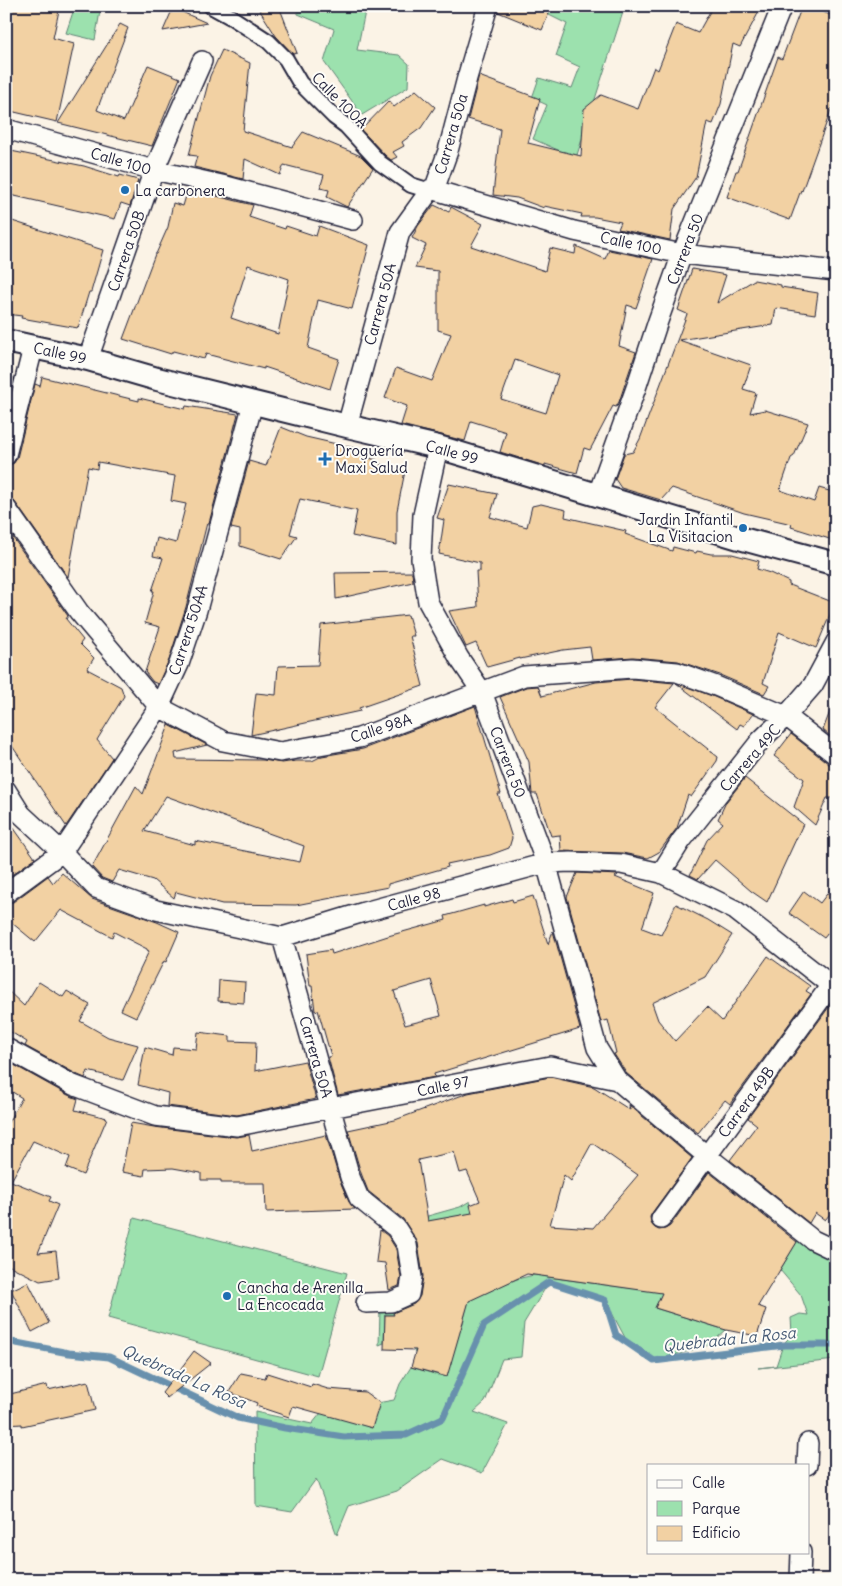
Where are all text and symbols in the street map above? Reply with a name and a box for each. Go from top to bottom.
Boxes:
street label: Calle 100A [308,68,372,132]
street label: Carrera 50a [430,91,472,177]
street label: Calle 100 [88,143,154,179]
place label: La carbonera [135,181,226,200]
marker: La carbonera [119,184,131,196]
street label: Carrera 50B [103,208,149,294]
street label: Carrera 50 [663,211,707,287]
street label: Calle 100 [599,227,663,259]
street label: Carrera 50A [360,260,400,347]
street label: Calle 99 [32,338,88,368]
street label: Calle 99 [423,436,481,468]
place label: Droguería Maxi Salud [335,441,408,477]
marker: Droguería Maxi Salud [319,453,331,465]
place label: Jardin Infantil La Visitacion [638,510,733,546]
marker: Jardin Infantil La Visitacion [737,522,749,534]
street label: Carrera 50AA [164,582,212,678]
street label: Calle 98A [348,709,415,747]
street label: Carrera 49C [715,720,785,796]
street label: Carrera 50 [486,724,530,800]
street label: Calle 98 [385,883,443,915]
street label: Carrera 50A [295,1014,337,1101]
street label: Carrera 49B [714,1063,778,1141]
street label: Calle 97 [415,1072,471,1100]
place label: Cancha de Arenilla La Encocada [237,1278,364,1314]
marker: Cancha de Arenilla La Encocada [221,1290,233,1302]
water label: Quebrada La Rosa [662,1322,797,1356]
water label: Quebrada La Rosa [119,1340,250,1413]
legend [647,1464,810,1554]
text: Calle [692,1473,725,1492]
text: Parque [692,1499,740,1518]
text: Edificio [692,1523,740,1542]

